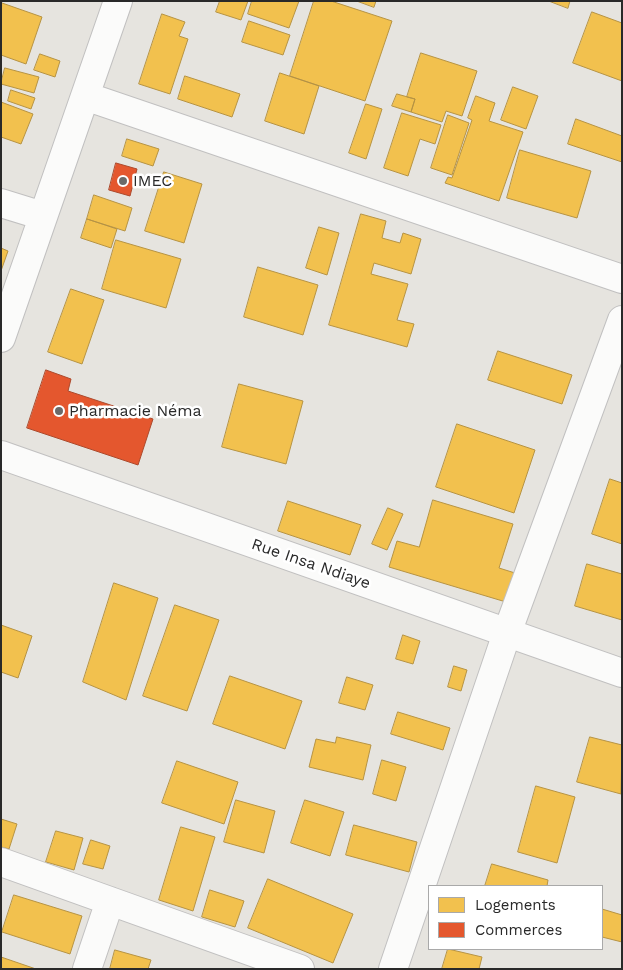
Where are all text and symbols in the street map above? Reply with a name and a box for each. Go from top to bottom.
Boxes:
place label: IMEC [133,171,172,191]
marker: IMEC [117,175,129,187]
place label: Pharmacie Néma [69,401,202,421]
marker: Pharmacie Néma [53,405,65,417]
street label: Rue Insa Ndiaye [249,535,373,593]
legend [428,885,603,950]
text: Logements [475,896,556,914]
text: Commerces [475,921,562,939]

